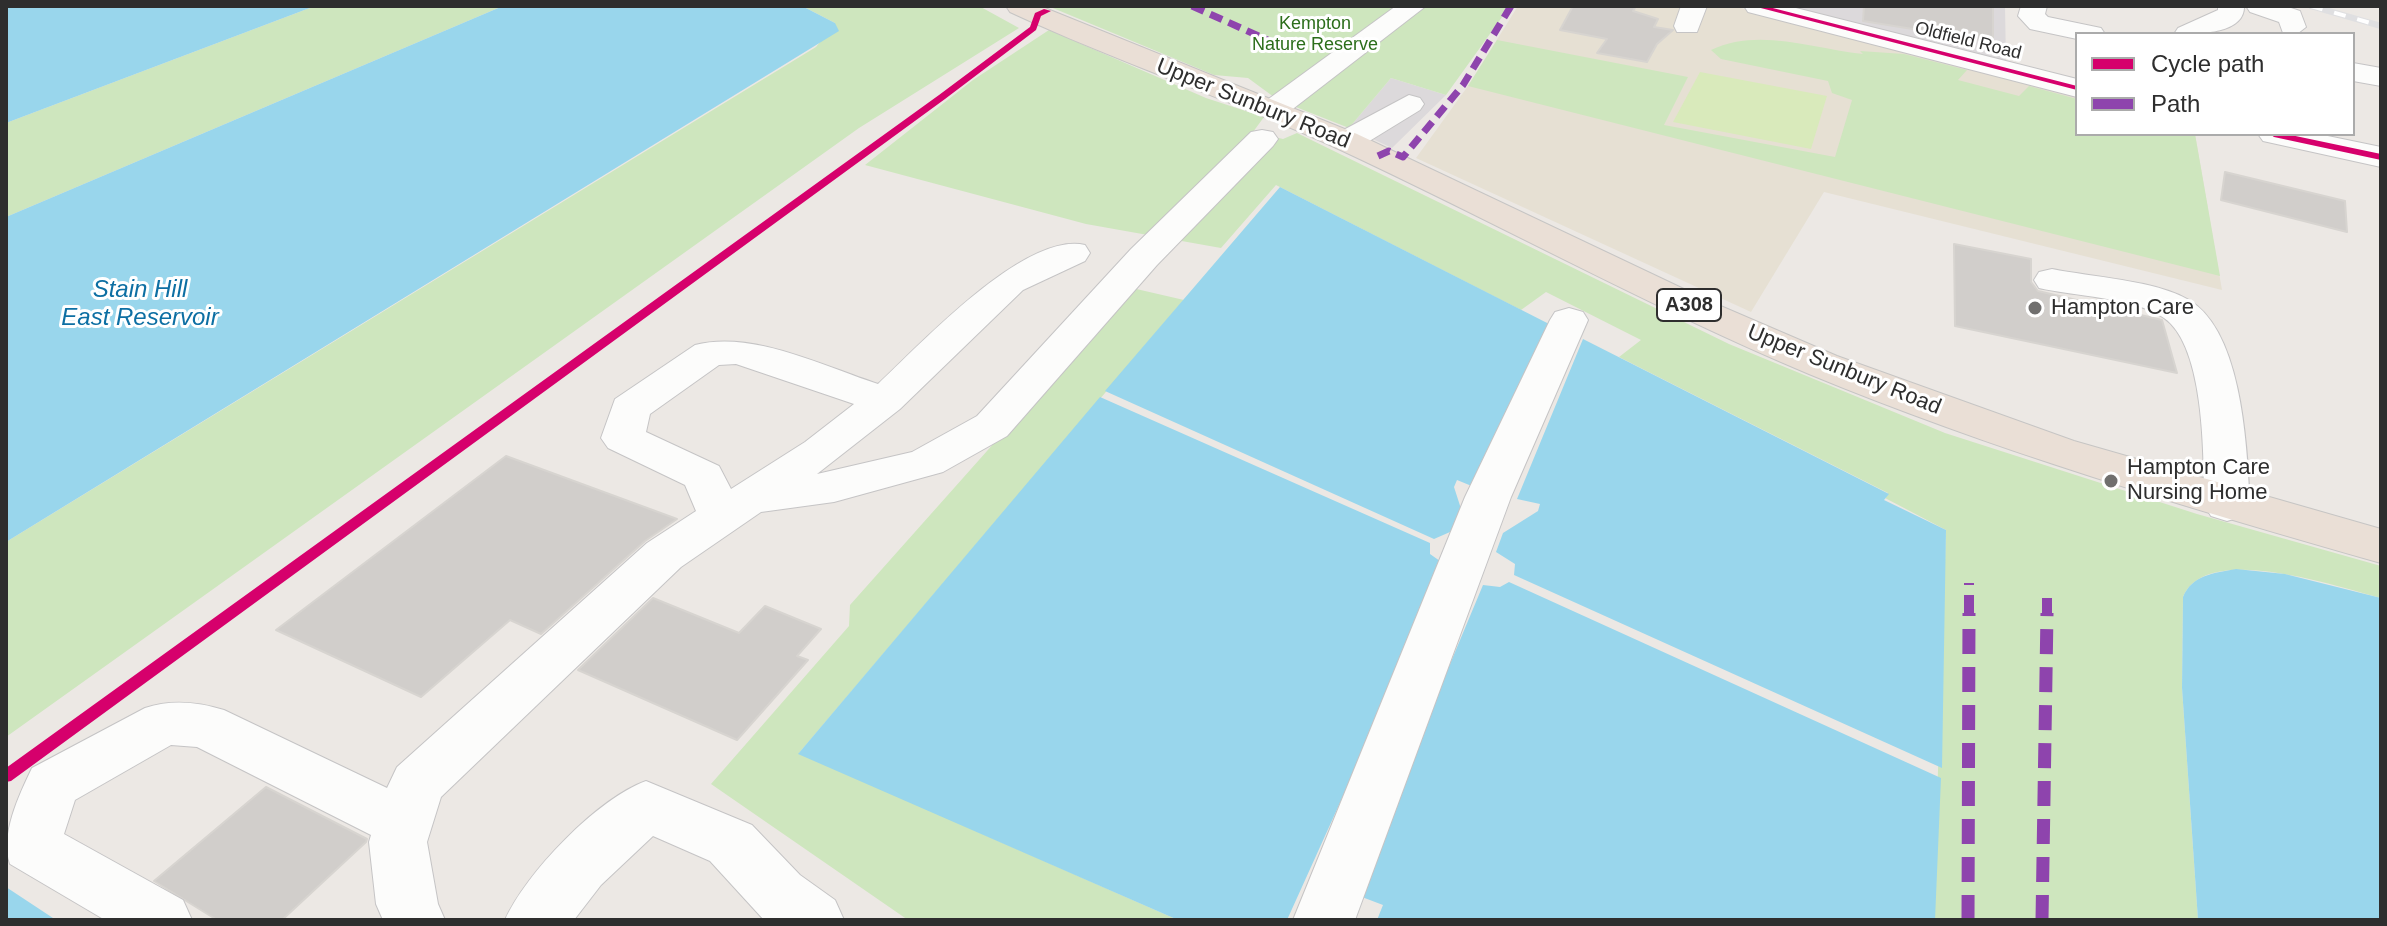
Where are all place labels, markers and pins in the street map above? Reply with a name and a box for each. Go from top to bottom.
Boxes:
place label: Hampton Care [2051,295,2194,321]
marker: Hampton Care [2026,299,2044,317]
place label: Hampton Care Nursing Home [2127,455,2270,506]
marker: Hampton Care Nursing Home [2102,472,2120,490]

